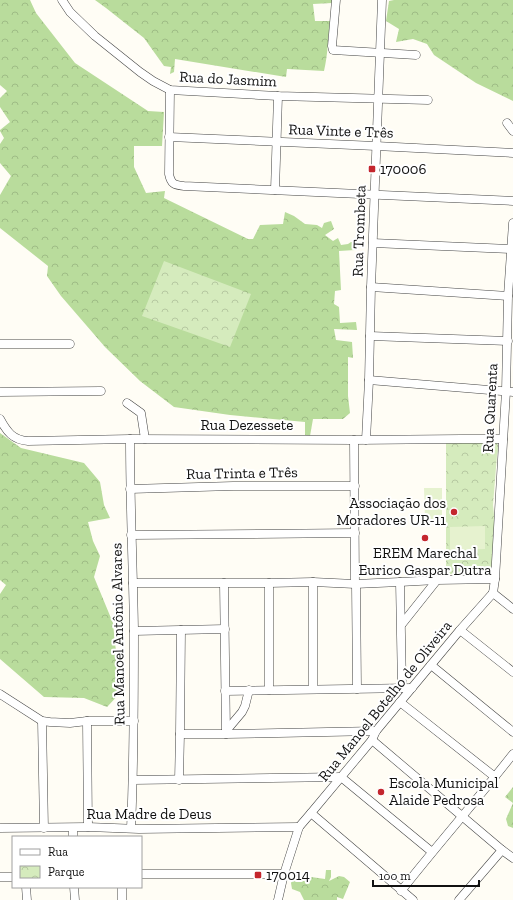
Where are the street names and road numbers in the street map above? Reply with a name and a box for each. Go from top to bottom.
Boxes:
street label: Rua do Jasmim [179,67,277,91]
street label: Rua Vinte e Três [288,120,394,142]
street label: Rua Trombeta [348,185,370,277]
street label: Rua Quarenta [479,363,501,453]
street label: Rua Dezessete [201,416,293,434]
street label: Rua Trinta e Três [186,463,298,483]
street label: Rua Manoel Antônio Alvares [107,543,129,725]
street label: Rua Manoel Botelho de Oliveira [314,617,456,785]
street label: Rua Madre de Deus [87,805,211,823]

